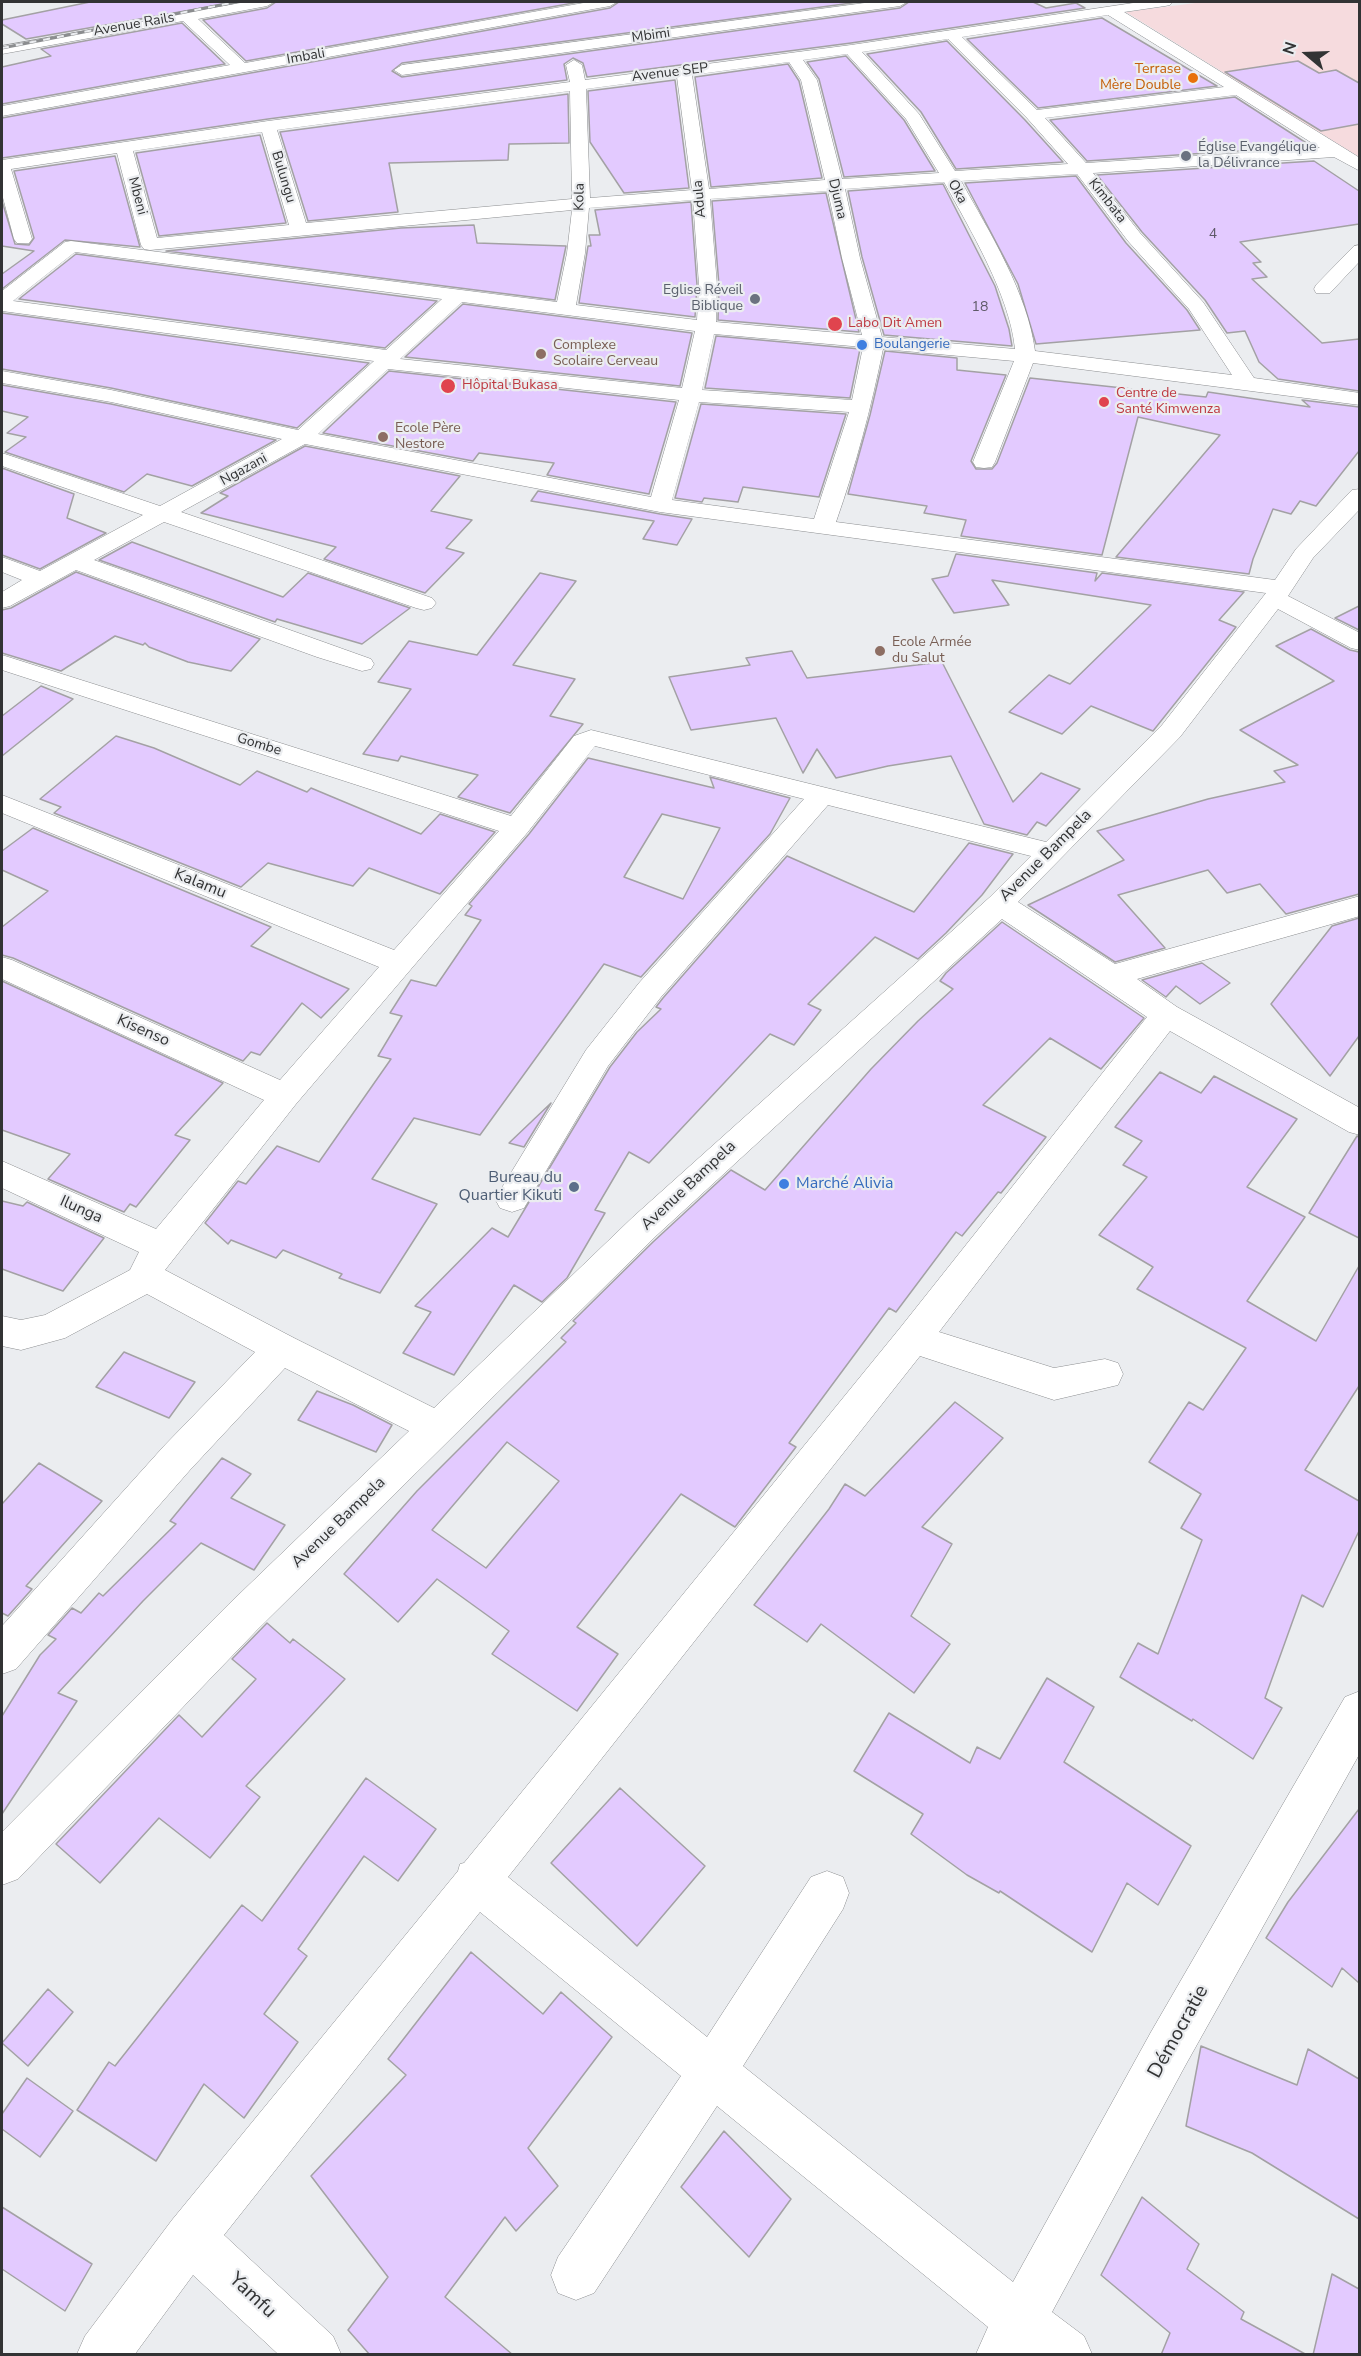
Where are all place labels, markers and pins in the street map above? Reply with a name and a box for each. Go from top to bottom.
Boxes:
place label: Terrase Mère Double [1100,62,1181,94]
marker: Terrase Mère Double [1186,71,1200,85]
place label: Église Evangélique la Délivrance [1198,140,1316,172]
marker: Église Evangélique la Délivrance [1179,149,1193,163]
place label: Eglise Réveil Biblique [663,283,743,316]
marker: Eglise Réveil Biblique [748,292,762,306]
marker: Labo Dit Amen [826,315,844,333]
place label: Labo Dit Amen [848,316,942,332]
place label: Boulangerie [874,337,950,353]
place label: Complexe Scolaire Cerveau [553,338,658,370]
marker: Boulangerie [855,338,869,352]
marker: Complexe Scolaire Cerveau [534,347,548,361]
marker: Hôpital Bukasa [439,377,457,395]
place label: Hôpital Bukasa [462,378,558,394]
place label: Centre de Santé Kimwenza [1116,386,1221,418]
marker: Centre de Santé Kimwenza [1097,395,1111,409]
place label: Ecole Père Nestore [395,421,461,454]
marker: Ecole Père Nestore [376,430,390,444]
place label: Ecole Armée du Salut [892,635,971,668]
marker: Ecole Armée du Salut [873,644,887,658]
place label: Bureau du Quartier Kikuti [458,1168,562,1206]
place label: Marché Alivia [796,1174,893,1194]
marker: Marché Alivia [777,1177,791,1191]
marker: Bureau du Quartier Kikuti [567,1180,581,1194]

